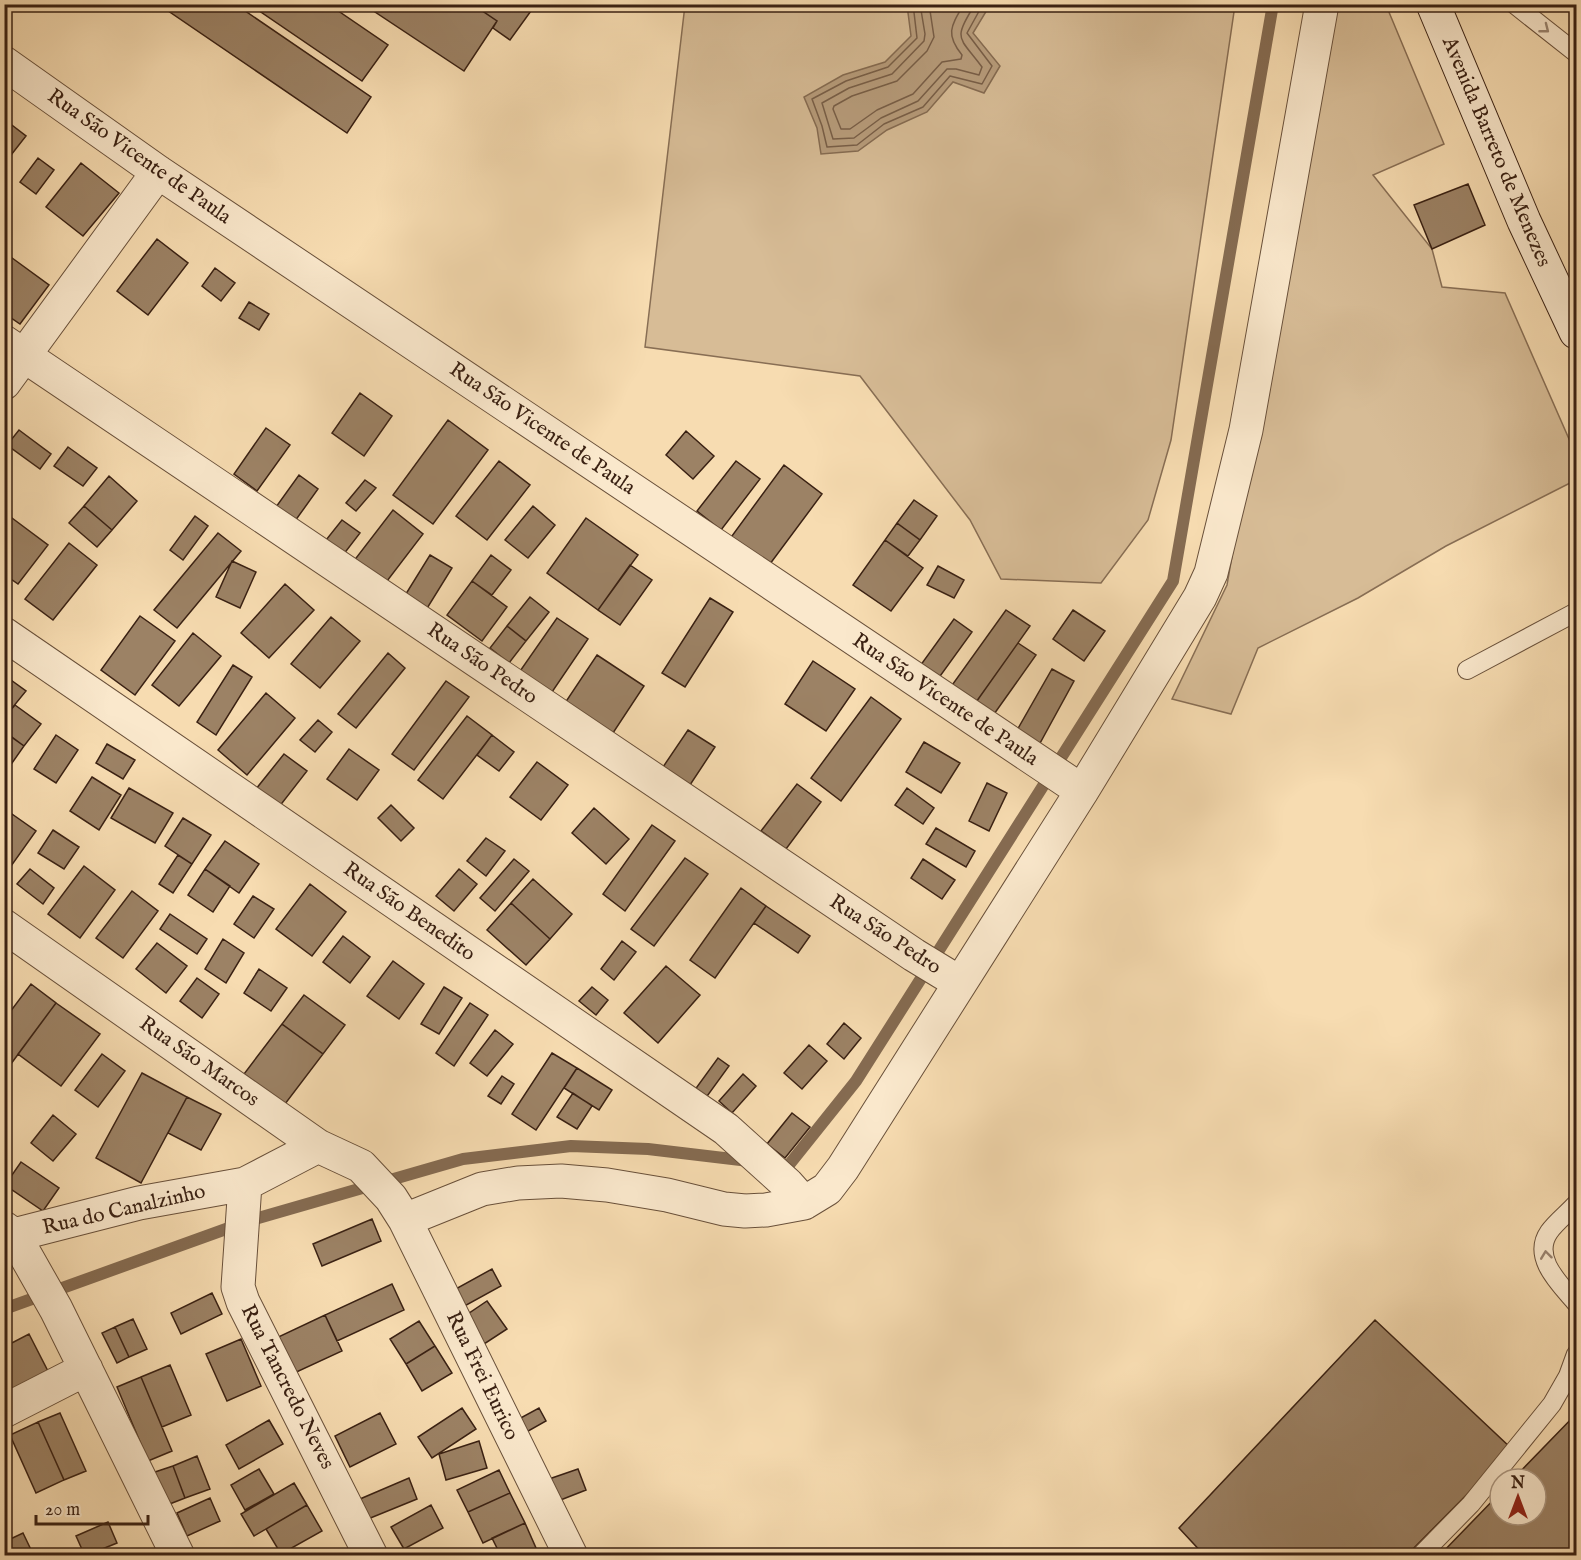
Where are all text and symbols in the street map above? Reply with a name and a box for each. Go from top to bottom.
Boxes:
one-way arrow [1539,22,1550,33]
street label: Avenida Barreto de Menezes [1435,32,1557,271]
street label: Rua São Vicente de Paula [42,83,237,231]
street label: Rua São Vicente de Paula [444,357,641,502]
street label: Rua São Pedro [421,617,543,711]
street label: Rua São Vicente de Paula [847,628,1044,773]
street label: Rua São Benedito [337,856,481,968]
street label: Rua São Pedro [824,889,946,981]
street label: Rua São Marcos [134,1011,264,1113]
street label: Rua do Canalzinho [40,1178,208,1242]
one-way arrow [1540,1250,1552,1260]
street label: Rua Tancredo Neves [234,1300,340,1474]
street label: Rua Frei Eurico [439,1307,525,1445]
north arrow [1488,1467,1548,1527]
text: N [1510,1474,1525,1494]
scale bar [36,1488,148,1526]
text: 20 m [45,1499,80,1522]

